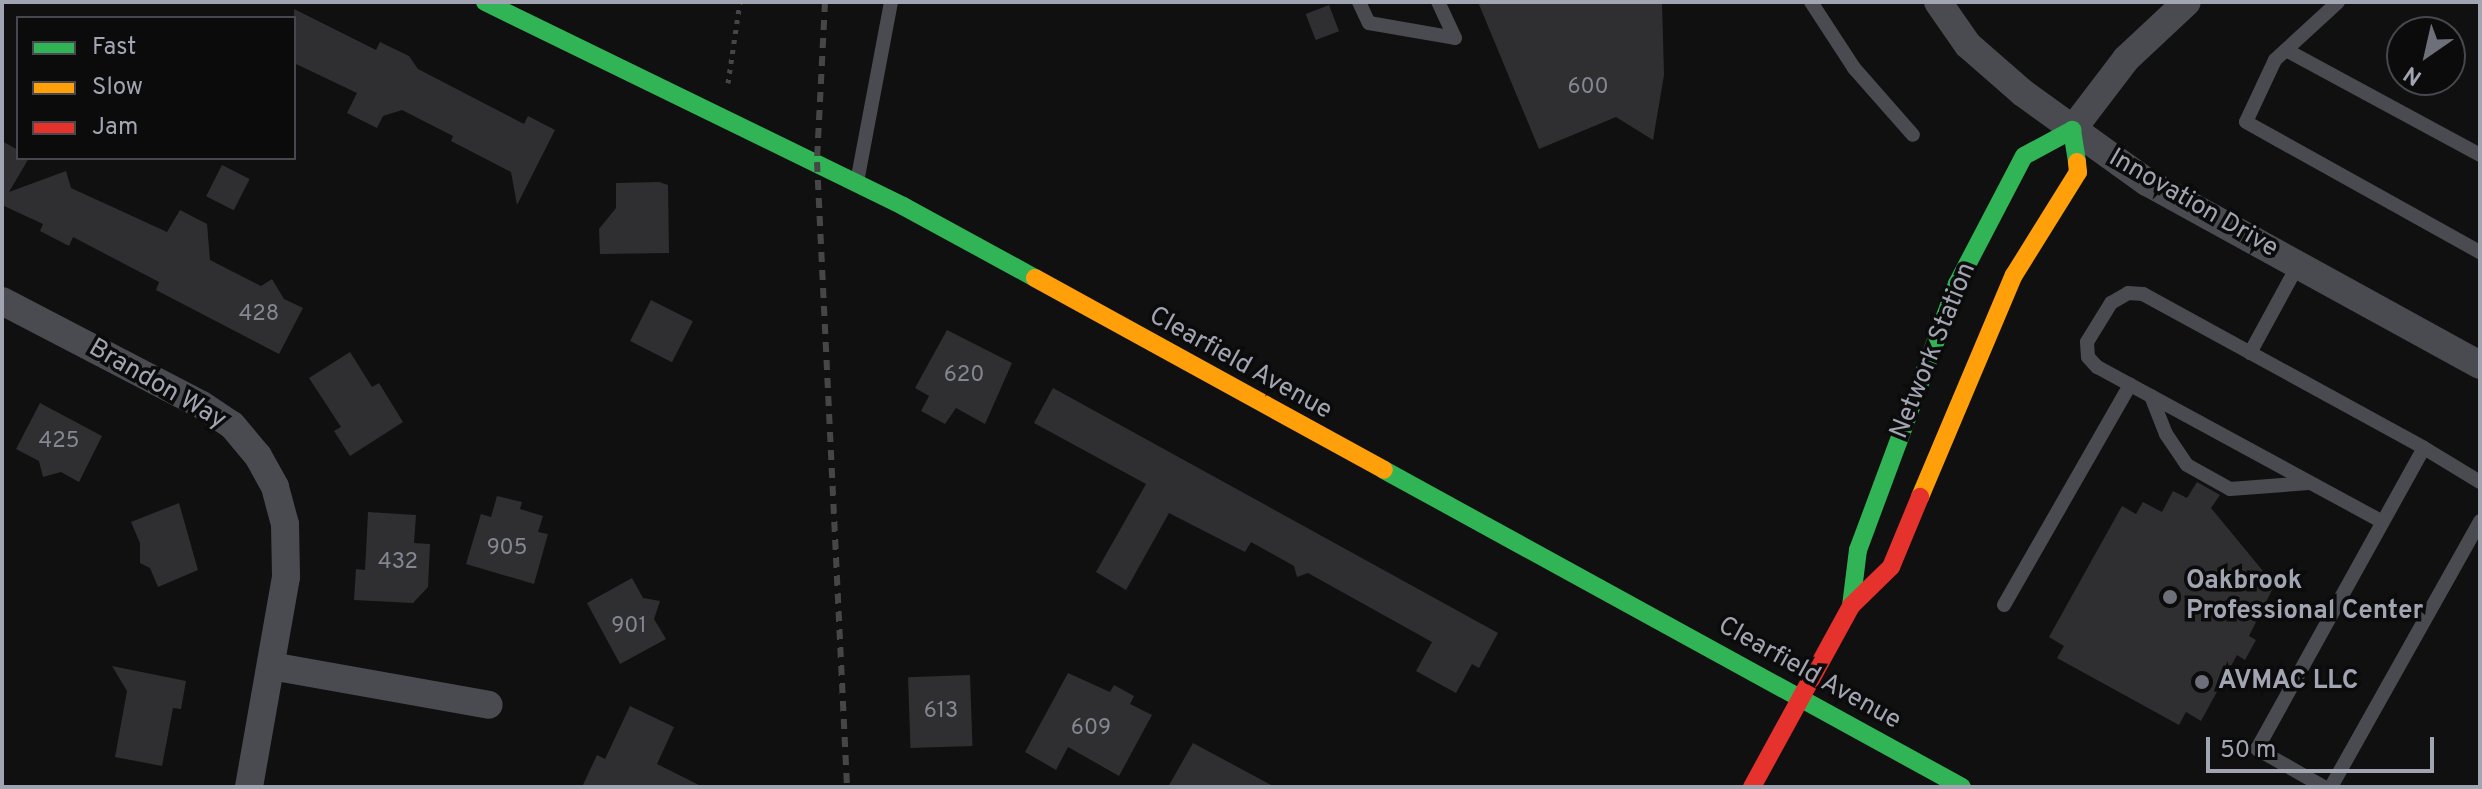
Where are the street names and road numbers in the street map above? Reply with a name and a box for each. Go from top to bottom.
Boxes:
street label: Innovation Drive [2103,143,2283,265]
street label: Network Station [1884,258,1984,444]
street label: Clearfield Avenue [1143,301,1337,427]
street label: Brandon Way [83,333,231,437]
street label: Clearfield Avenue [1712,611,1906,737]

